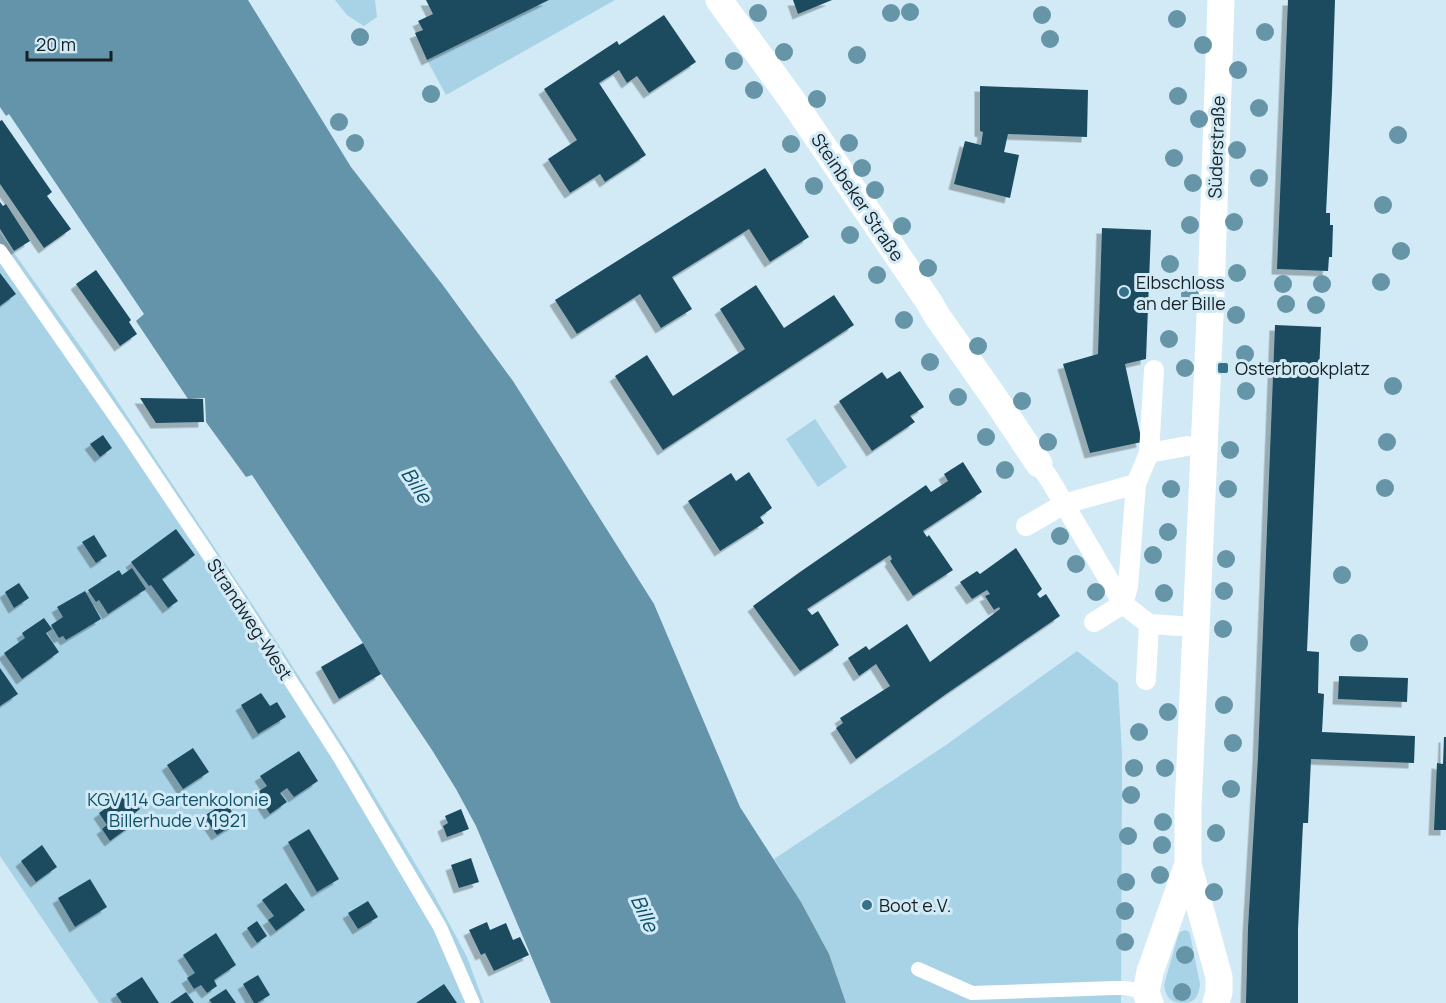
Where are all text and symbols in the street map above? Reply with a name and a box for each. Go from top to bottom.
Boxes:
scale bar [27,24,111,62]
text: 20 m [36,32,76,56]
street label: Süderstraße [1202,95,1230,199]
street label: Steinbeker Straße [806,128,910,266]
place label: Elbschloss an der Bille [1136,270,1226,315]
marker: Elbschloss an der Bille [1117,285,1131,299]
place label: Osterbrookplatz [1235,356,1370,380]
marker: Osterbrookplatz [1216,361,1230,375]
water label: Bille [395,462,440,509]
street label: Strandweg-West [202,554,298,684]
park label: KGV 114 Gartenkolonie Billerhude v. 1921 [87,787,269,832]
water label: Bille [625,890,666,937]
place label: Boot e.V. [879,893,951,917]
marker: Boot e.V. [860,898,874,912]

